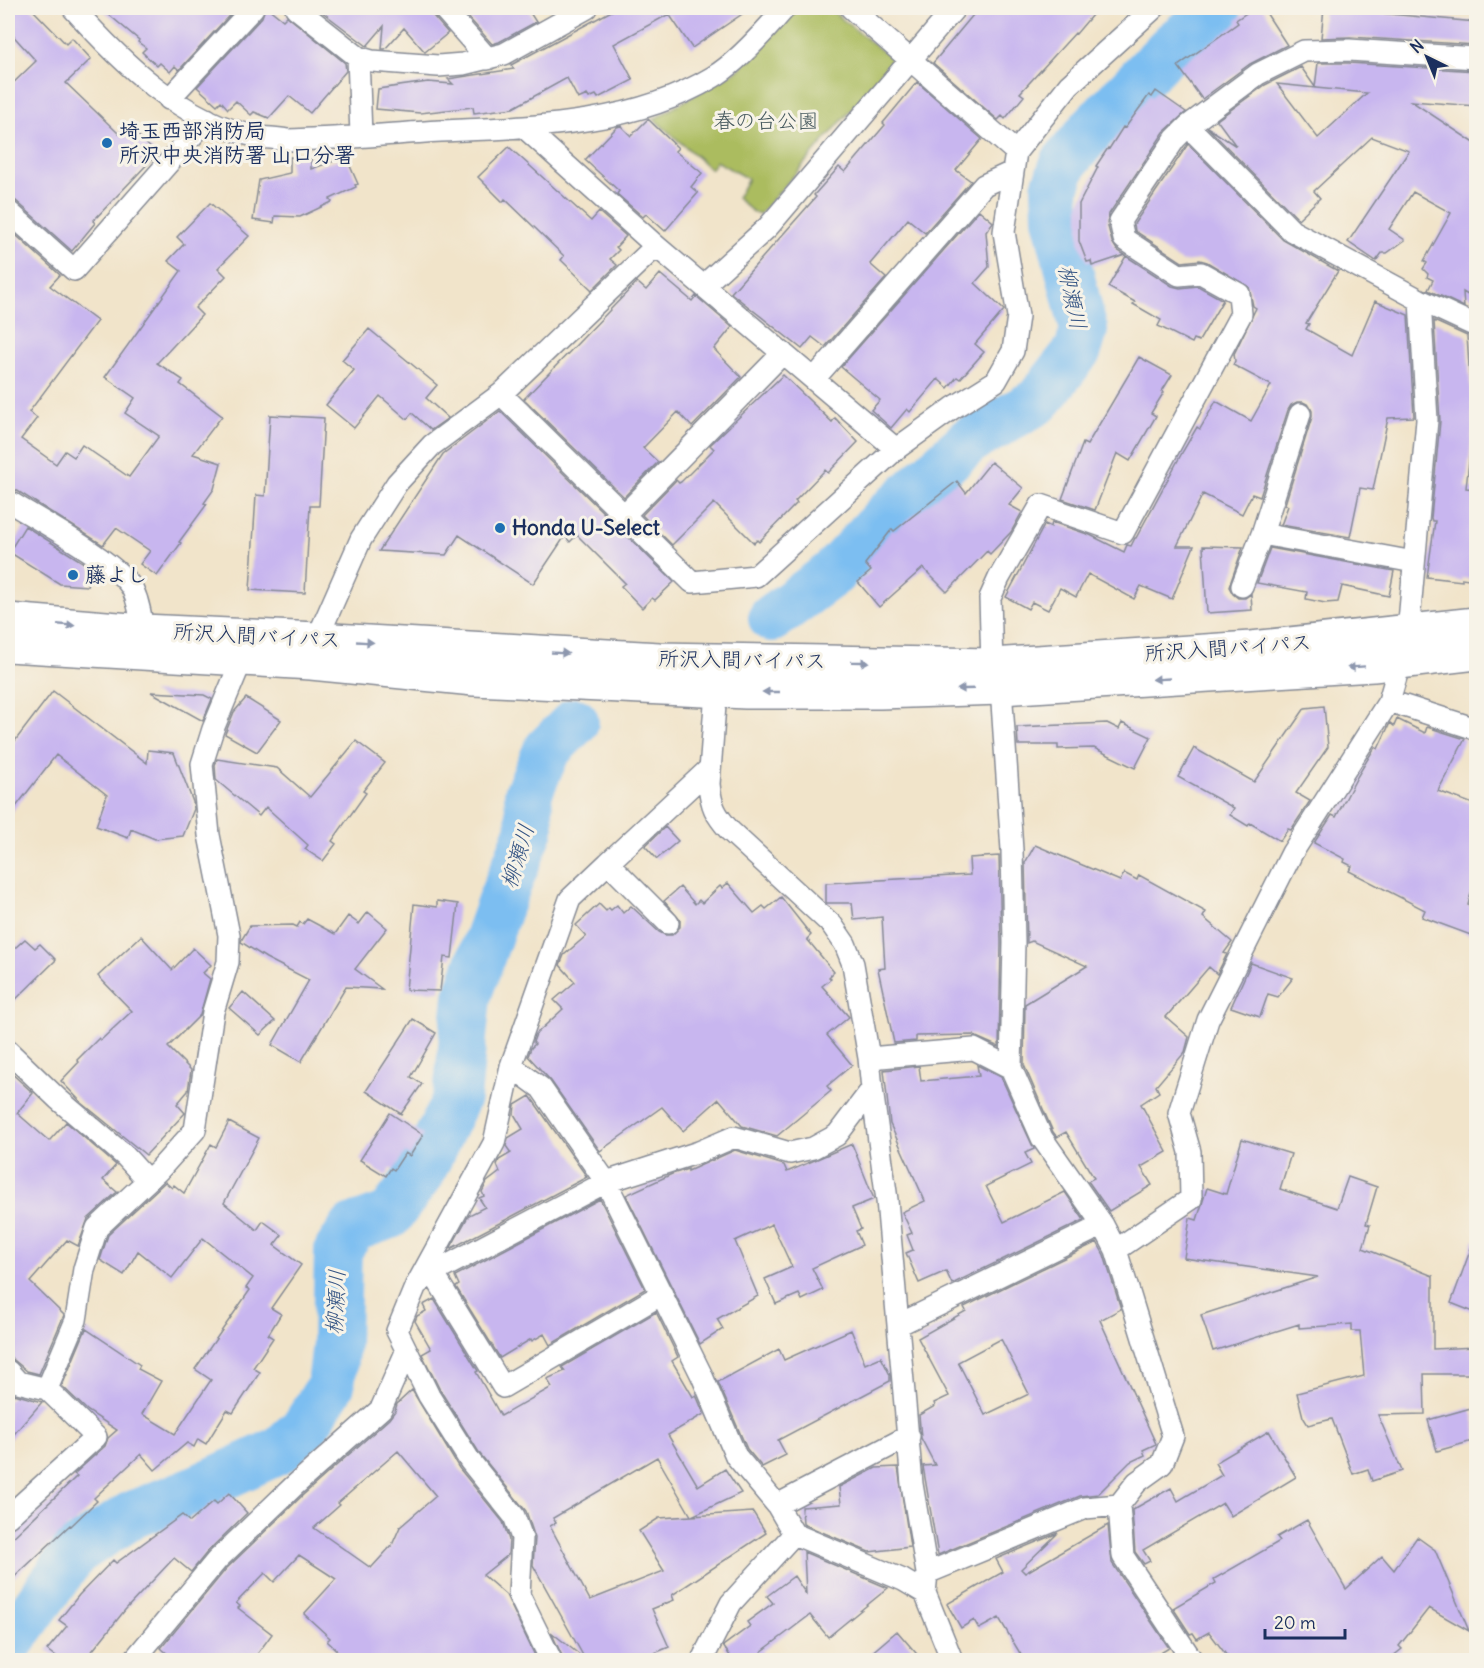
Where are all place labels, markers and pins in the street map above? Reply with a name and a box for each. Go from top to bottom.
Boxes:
place label: 埼玉西部消防局 所沢中央消防署 山口分署 [119,117,355,168]
marker: 埼玉西部消防局 所沢中央消防署 山口分署 [100,136,114,150]
place label: Honda U-Select [512,514,661,541]
marker: Honda U-Select [493,521,507,535]
place label: 藤よし [85,561,148,588]
marker: 藤よし [66,568,80,582]

